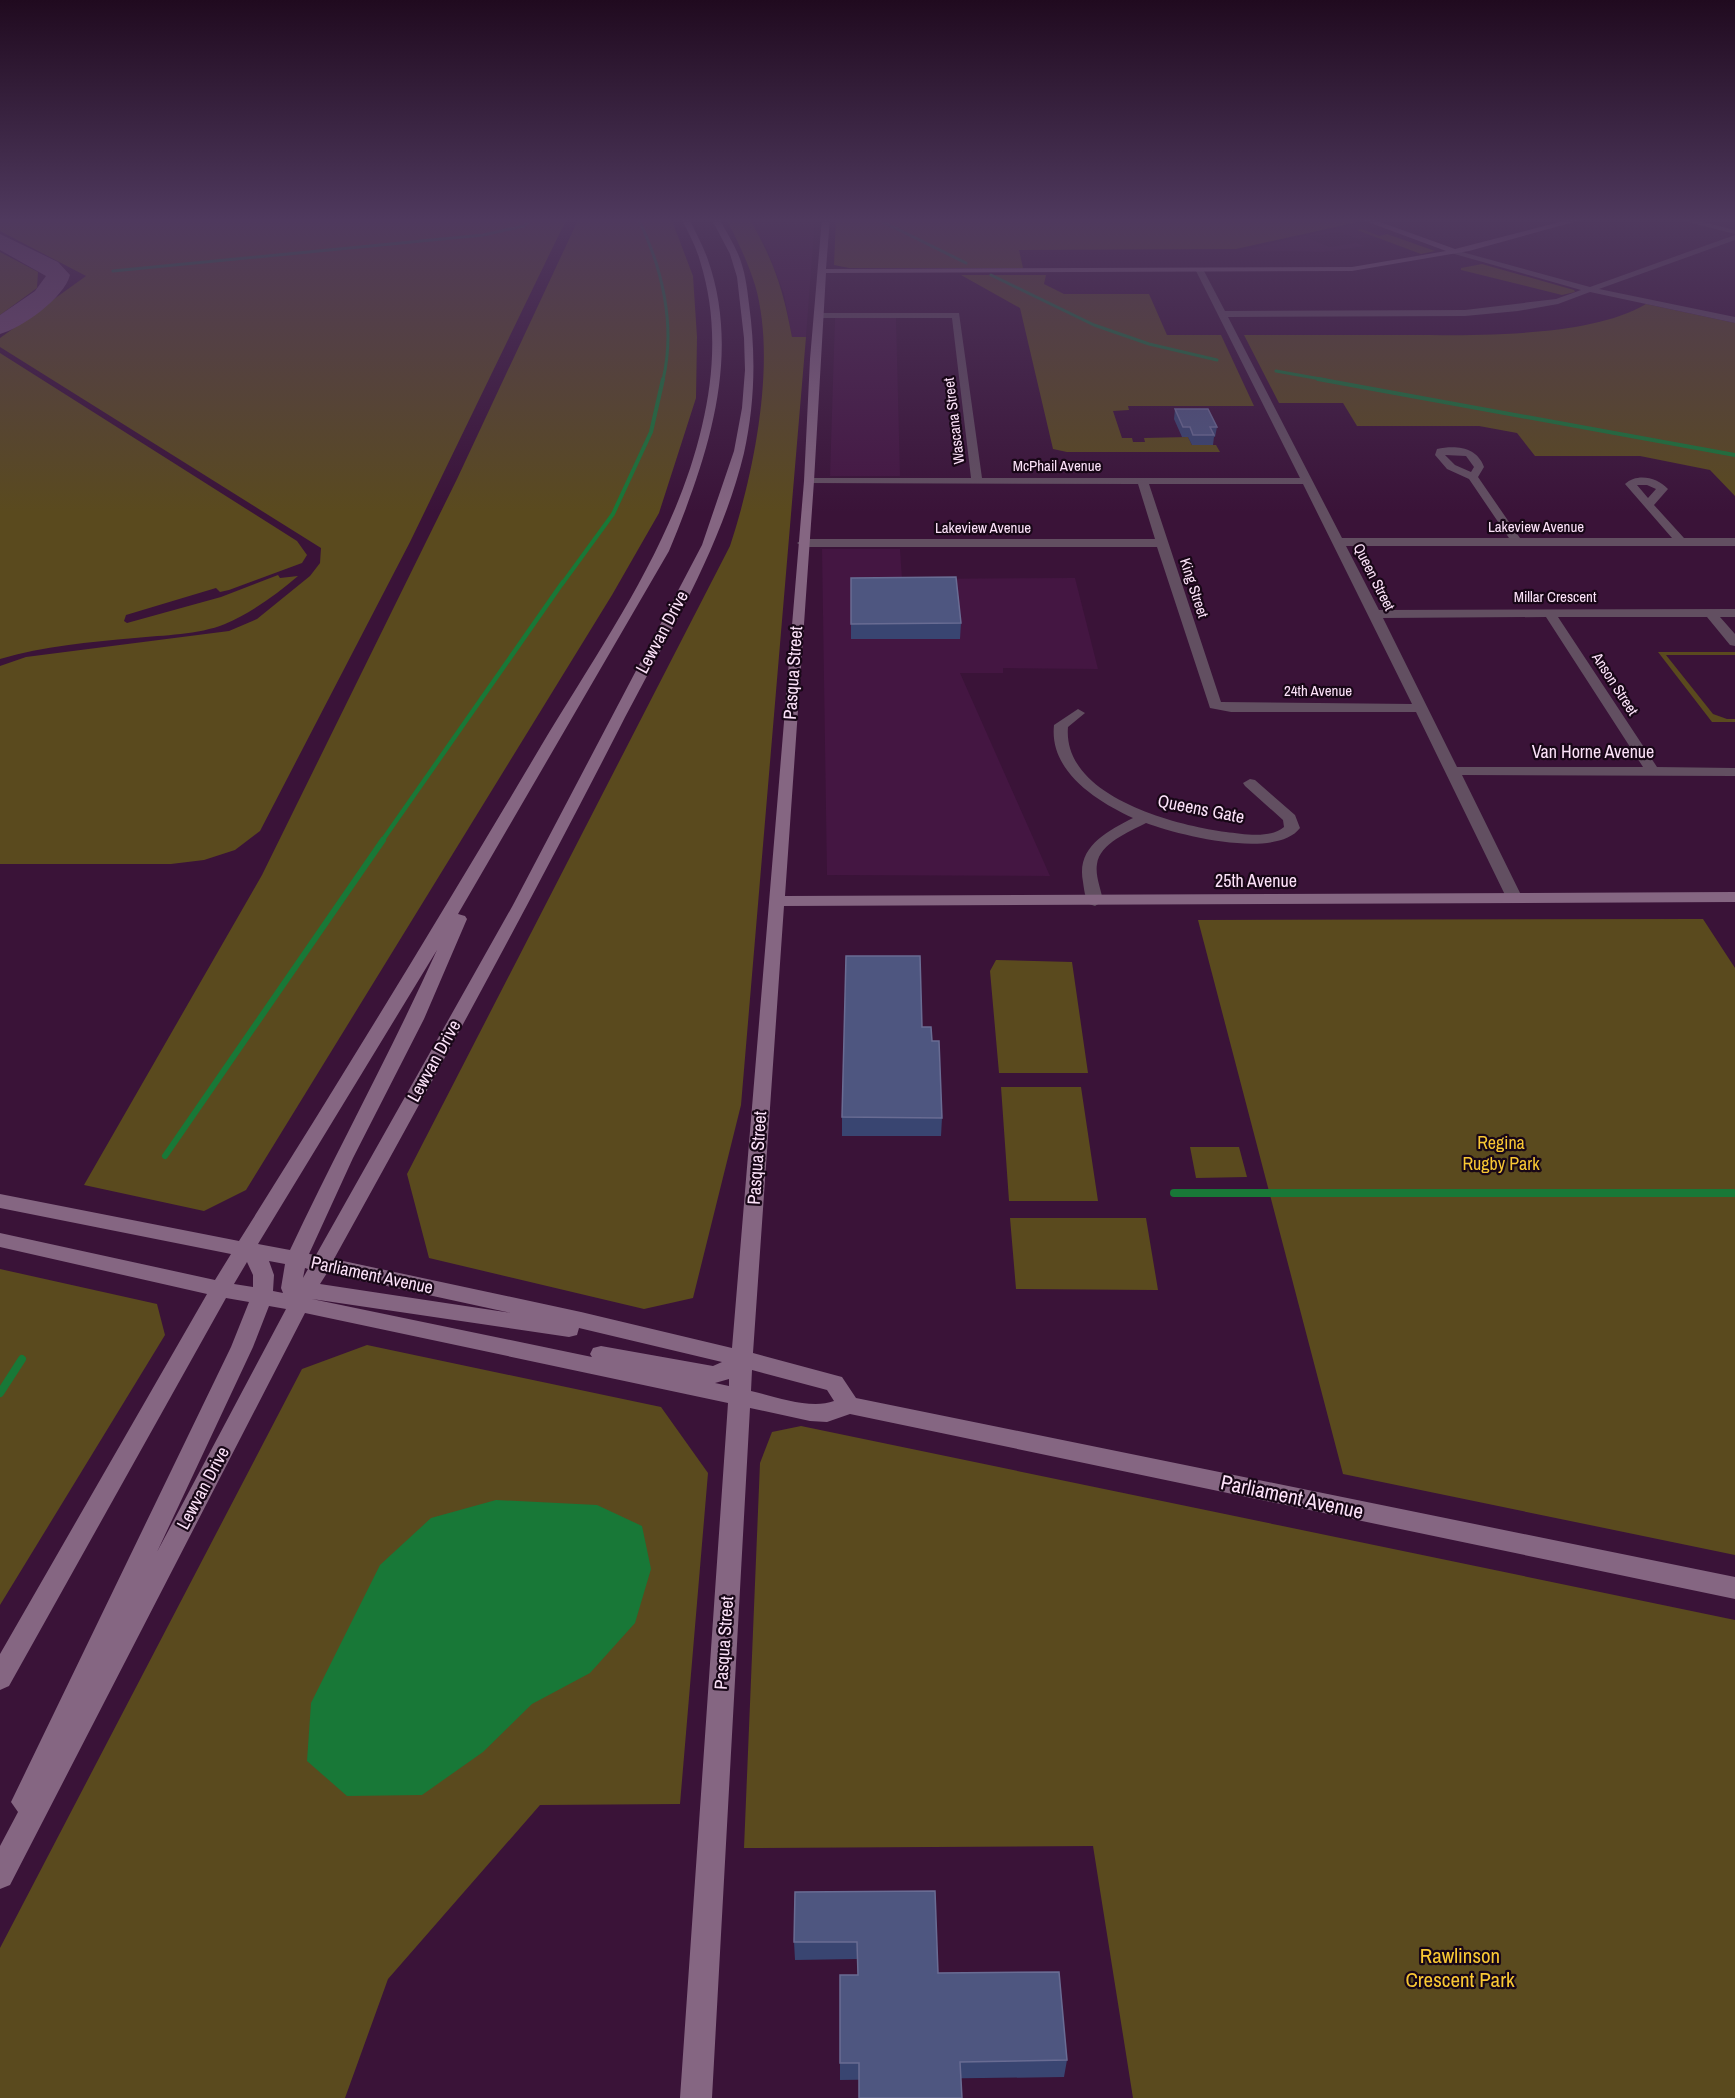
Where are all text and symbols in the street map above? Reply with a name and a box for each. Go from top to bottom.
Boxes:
street label: Wascana Street [938,376,969,466]
street label: McPhail Avenue [1013,455,1101,476]
street label: Lakeview Avenue [1488,516,1584,537]
street label: Lakeview Avenue [935,517,1031,538]
street label: Queen Street [1348,539,1401,615]
street label: King Street [1175,555,1214,621]
street label: Lewvan Drive [629,586,694,677]
street label: Millar Crescent [1514,586,1597,607]
street label: Pasqua Street [777,625,808,720]
street label: Anson Street [1587,647,1644,720]
street label: 24th Avenue [1284,680,1352,701]
street label: Van Horne Avenue [1532,739,1654,764]
street label: Queens Gate [1156,788,1247,829]
street label: 25th Avenue [1215,868,1297,893]
street label: Lewvan Drive [401,1015,466,1106]
street label: Pasqua Street [741,1110,772,1205]
park label: Regina Rugby Park [1462,1130,1540,1176]
street label: Parliament Avenue [309,1249,436,1300]
street label: Lewvan Drive [170,1442,235,1533]
street label: Parliament Avenue [1218,1467,1366,1526]
street label: Pasqua Street [708,1595,739,1690]
park label: Rawlinson Crescent Park [1405,1941,1515,1994]

